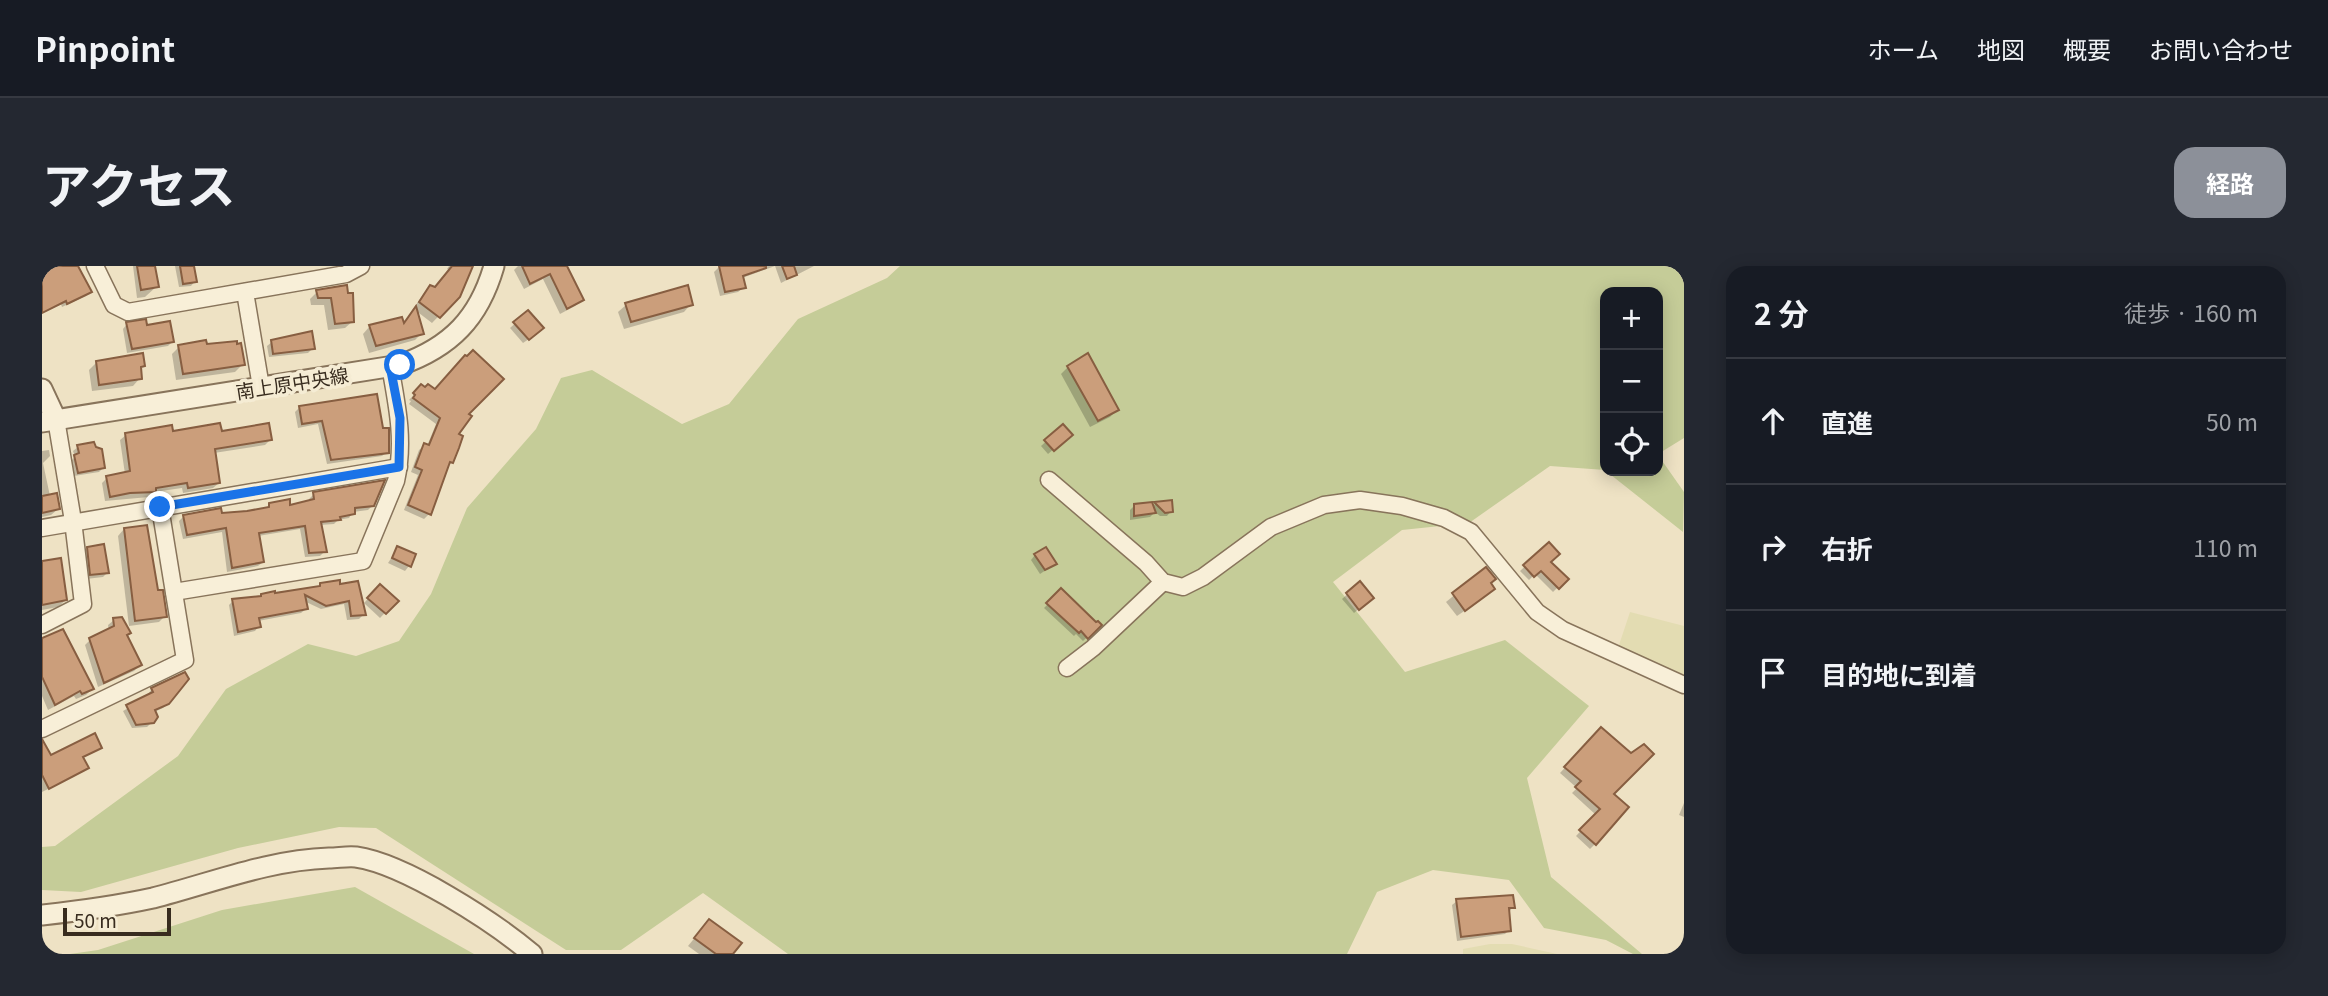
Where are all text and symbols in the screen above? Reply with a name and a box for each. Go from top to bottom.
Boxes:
text: Pinpoint [35,24,175,72]
text: ホーム [1868,31,1939,66]
text: 地図 [1977,31,2025,66]
text: 概要 [2063,31,2111,66]
text: お問い合わせ [2149,31,2293,66]
text: アクセス [42,147,236,218]
button: 経路 [2174,147,2286,218]
map controls [1600,287,1663,476]
button: + [1600,287,1663,350]
text: 2 分 [1754,290,1809,334]
text: 徒歩 · 160 m [2124,295,2258,329]
route start [384,349,415,380]
button: − [1600,350,1663,413]
street label: 南上原中央線 [234,360,350,404]
icon: ahead [1754,402,1792,440]
text: 直進 [1821,403,1873,440]
text: 50 m [2206,404,2258,438]
button: locate [1600,413,1663,476]
route end [144,491,175,522]
icon: right [1754,528,1792,566]
text: 右折 [1821,529,1873,566]
text: 110 m [2193,530,2258,564]
icon: arrive [1754,654,1792,692]
text: 目的地に到着 [1821,655,1977,692]
scale bar [63,905,172,937]
text: 50 m [74,906,117,933]

